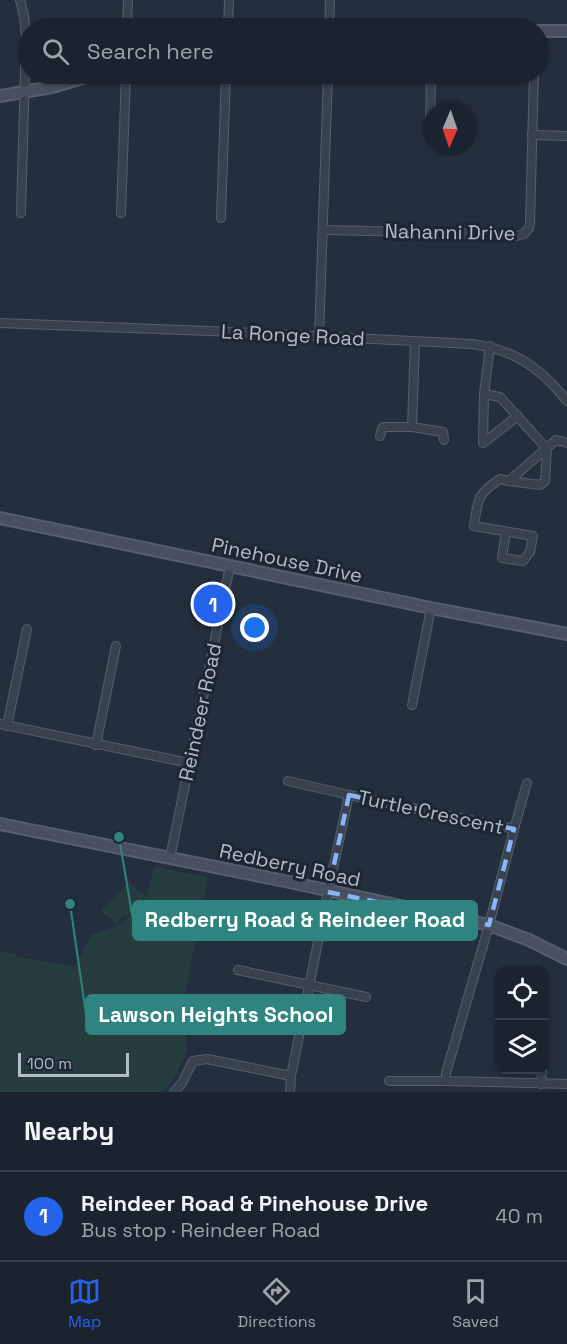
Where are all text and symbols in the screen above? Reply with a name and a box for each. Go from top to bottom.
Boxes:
search box [18,18,549,84]
icon: search [39,35,72,68]
text: Search here [87,37,214,65]
north arrow [423,102,477,156]
street label: Nahanni Drive [384,218,516,246]
street label: La Ronge Road [221,318,365,352]
street label: Pinehouse Drive [209,531,365,589]
pin: 1 [194,582,232,626]
your location [240,613,269,642]
street label: Reindeer Road [173,641,227,783]
street label: Turtle Crescent [356,784,506,840]
street label: Redberry Road [217,837,363,893]
callout: Redberry Road & Reindeer Road [133,901,477,940]
text: Redberry Road & Reindeer Road [145,906,465,933]
map controls [495,966,549,1074]
button: locate [495,966,549,1020]
callout: Lawson Heights School [86,995,345,1034]
text: Lawson Heights School [99,1001,333,1028]
button: layers [495,1020,549,1074]
scale bar [18,1050,129,1078]
text: 100 m [27,1053,72,1074]
text: Nearby [24,1114,114,1148]
text: Reindeer Road & Pinehouse Drive [81,1189,428,1217]
text: 1 [39,1203,48,1229]
text: 40 m [495,1203,543,1229]
text: Bus stop · Reindeer Road [81,1217,321,1243]
tab: Map [68,1275,101,1332]
tab: Directions [238,1275,316,1332]
tab: Saved [452,1275,499,1332]

